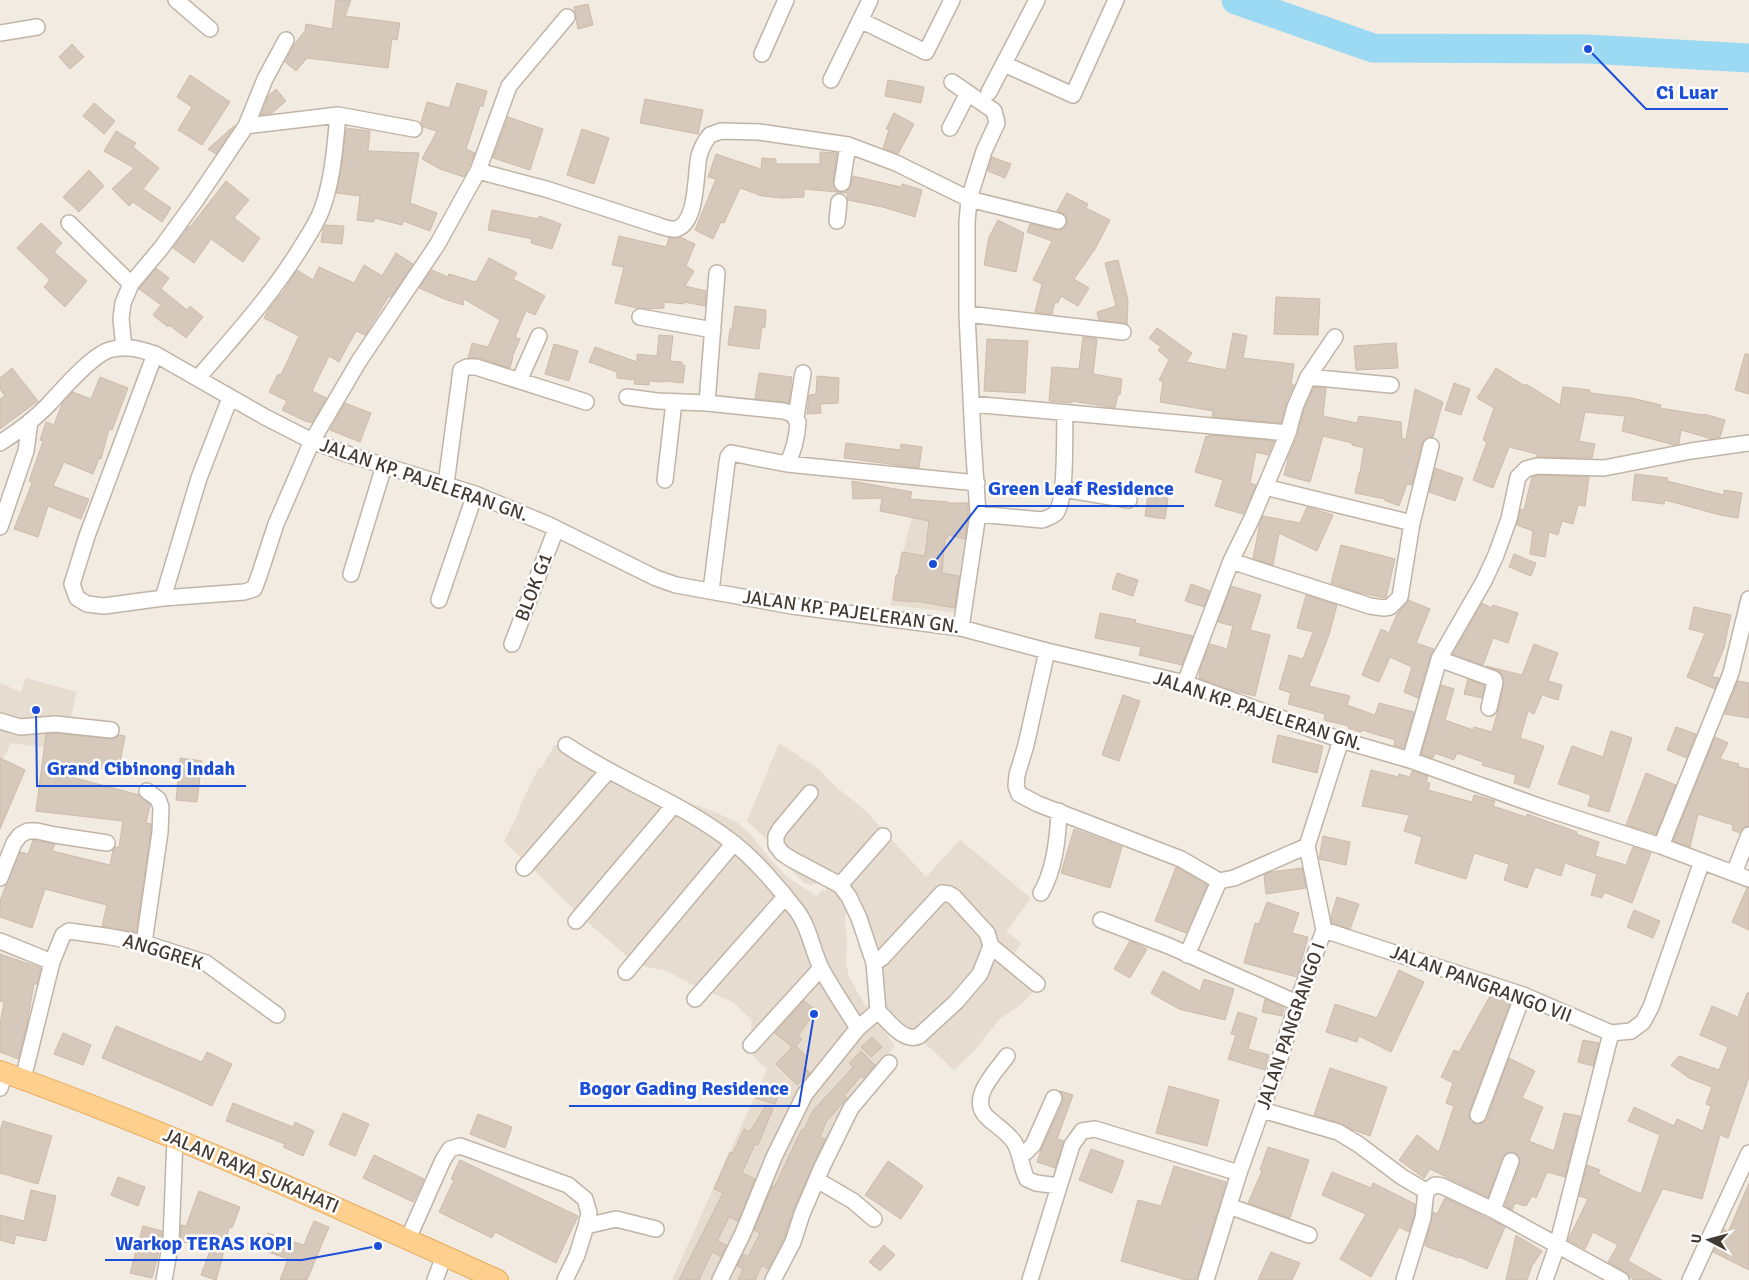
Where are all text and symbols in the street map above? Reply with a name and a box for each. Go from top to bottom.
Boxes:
callout: Ci Luar [1646,74,1728,109]
text: Ci Luar [1656,80,1718,105]
street label: JALAN KP. PAJELERAN GN. [317,433,531,527]
callout: Green Leaf Residence [978,471,1184,506]
text: Green Leaf Residence [988,476,1174,501]
street label: BLOK G1 [510,549,558,625]
street label: JALAN KP. PAJELERAN GN. [741,585,961,639]
street label: JALAN KP. PAJELERAN GN. [1150,666,1366,756]
callout: Grand Cibinong Indah [37,751,246,786]
text: Grand Cibinong Indah [47,756,235,781]
street label: ANGGREK [120,928,207,976]
street label: JALAN PANGRANGO I [1251,939,1331,1113]
street label: JALAN PANGRANGO VII [1387,940,1575,1028]
callout: Bogor Gading Residence [569,1071,799,1106]
text: Bogor Gading Residence [579,1076,789,1101]
street label: JALAN RAYA SUKAHATI [159,1123,343,1219]
north arrow [1684,1215,1734,1265]
callout: Warkop TERAS KOPI [105,1225,302,1260]
text: Warkop TERAS KOPI [115,1231,293,1256]
text: U [1688,1233,1706,1244]

